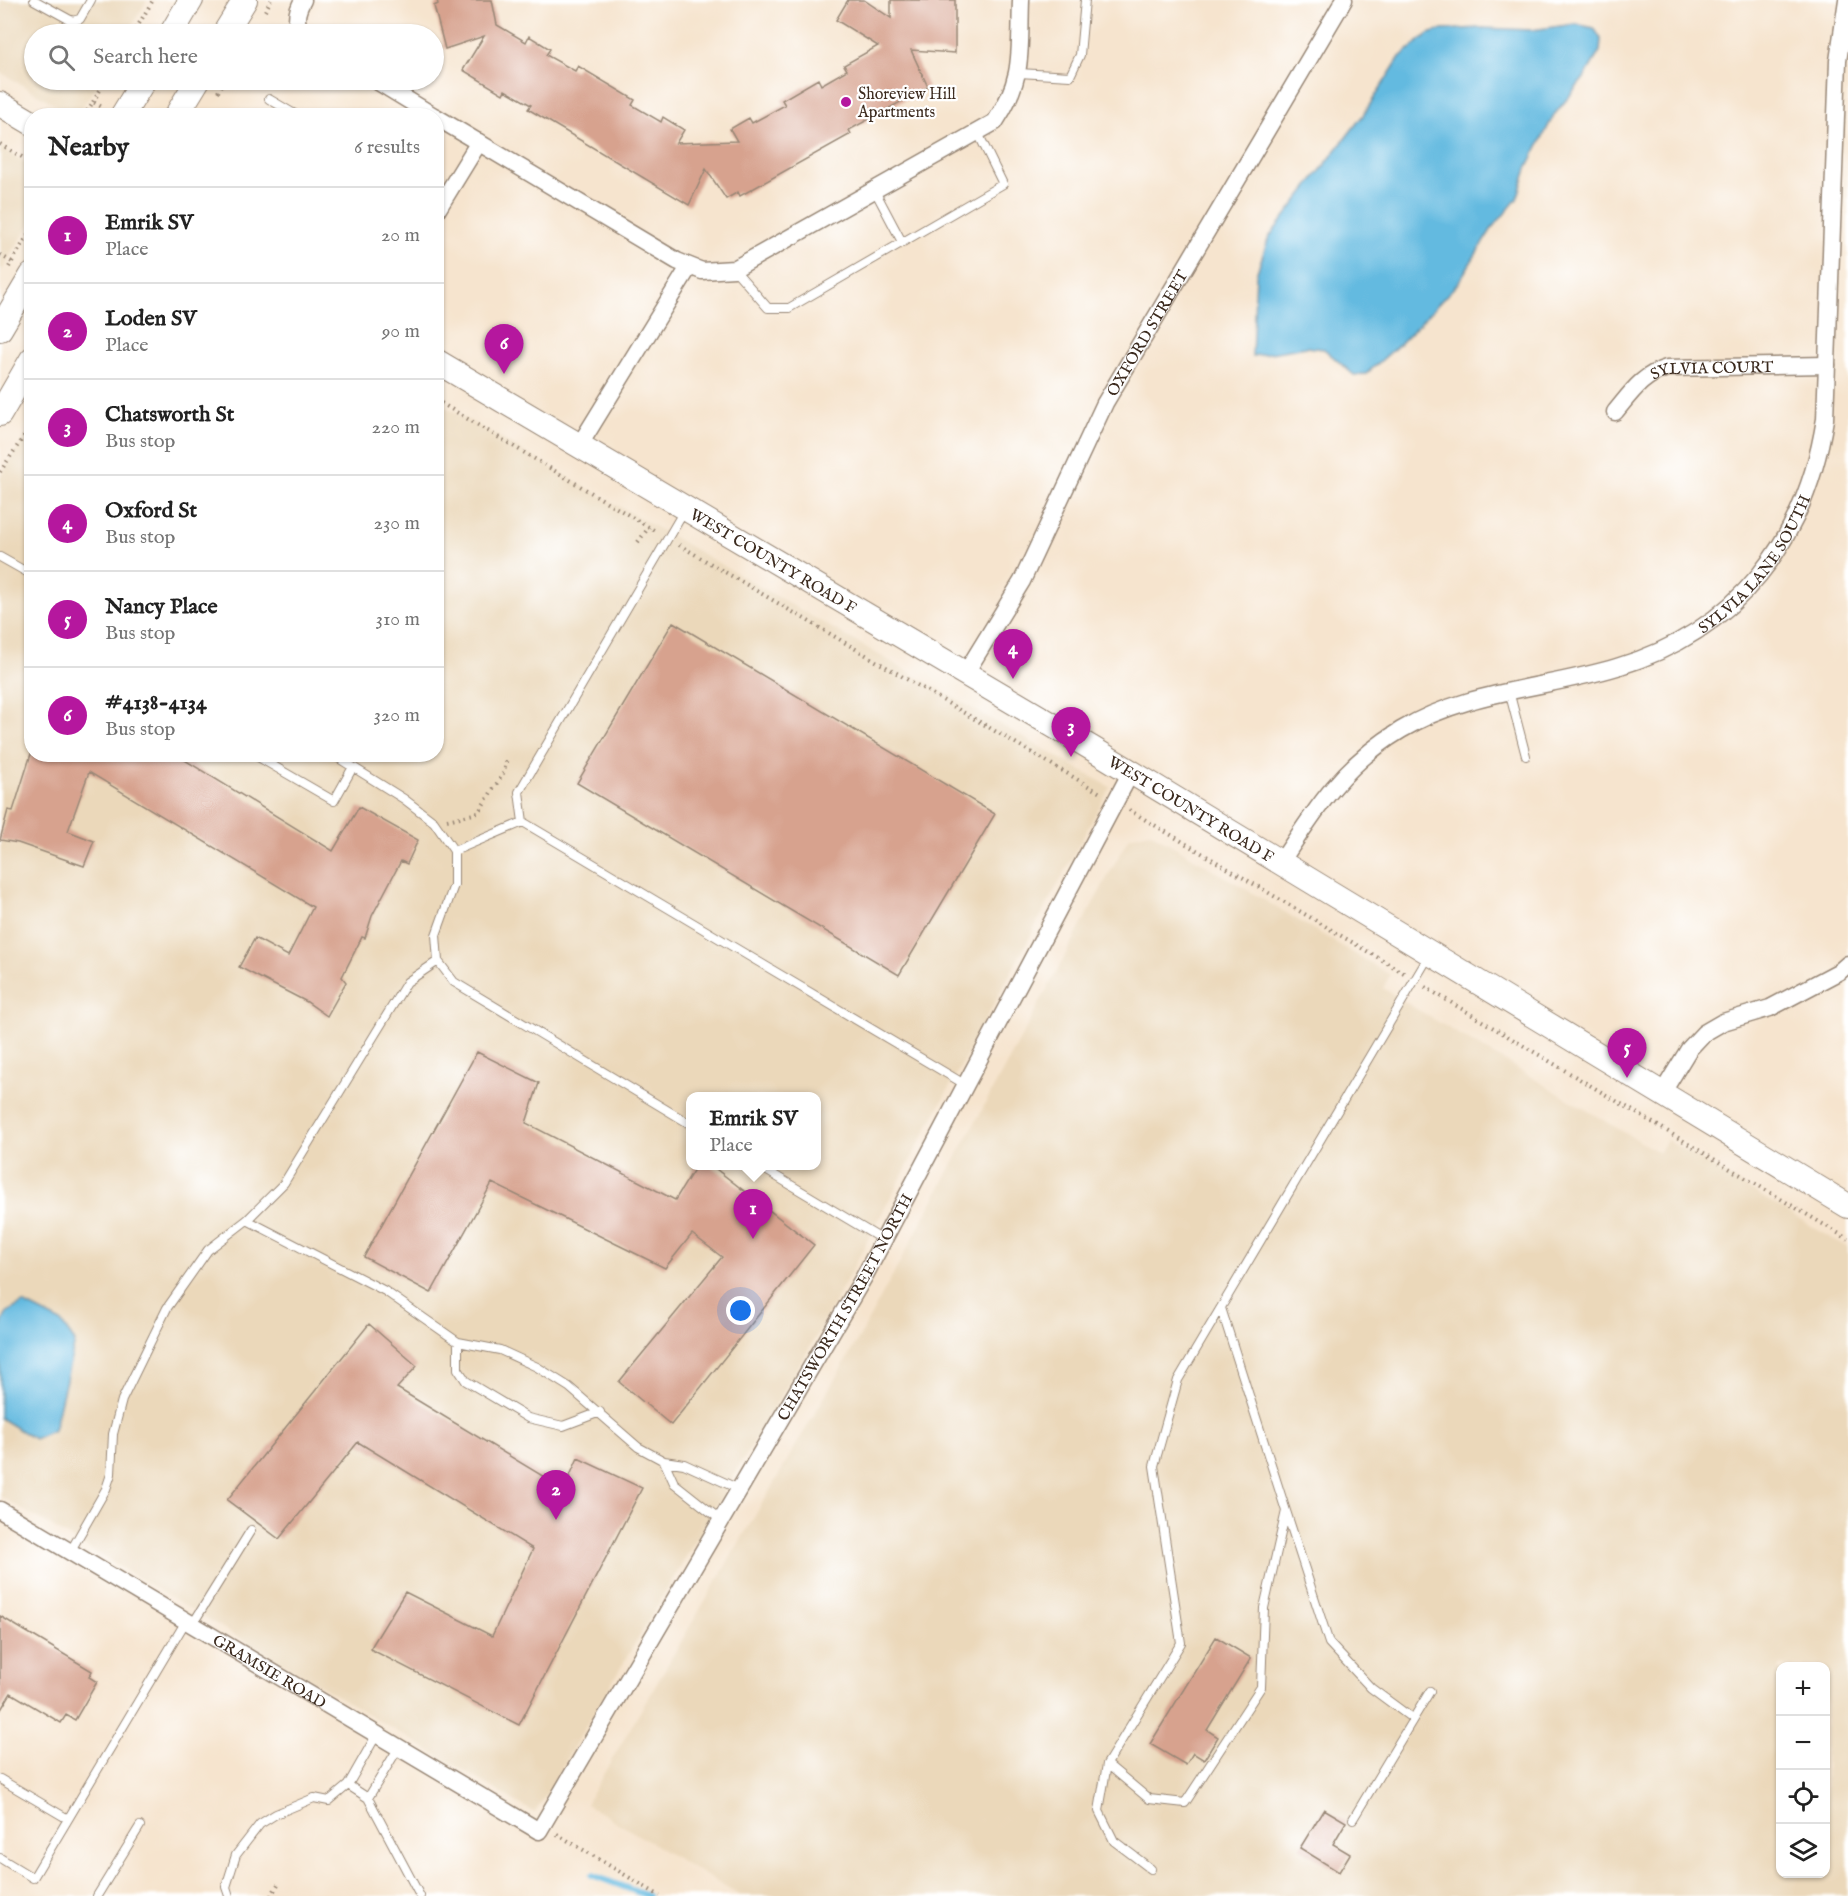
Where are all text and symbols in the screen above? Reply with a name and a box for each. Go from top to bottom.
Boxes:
search box [24,24,444,90]
icon: search [45,41,78,74]
text: Search here [93,43,198,71]
place label: Shoreview Hill Apartments [857,85,957,123]
marker: Shoreview Hill Apartments [839,95,853,109]
text: Nearby [48,131,129,164]
text: 6 results [354,135,420,160]
text: Emrik SV [105,209,193,237]
text: 1 [64,223,71,248]
text: 20 m [381,223,420,248]
text: Place [105,237,148,262]
street label: OXFORD STREET [1103,267,1194,401]
text: Loden SV [105,305,197,333]
text: 2 [63,319,72,344]
text: 90 m [382,319,420,344]
pin: 6 [484,324,524,374]
text: Place [105,333,148,358]
street label: SYLVIA COURT [1647,358,1774,385]
text: Chatsworth St [105,401,234,429]
text: 3 [64,415,71,440]
text: 220 m [372,415,420,440]
text: Bus stop [105,429,175,454]
street label: SYLVIA LANE SOUTH [1695,492,1816,639]
text: Oxford St [105,497,197,525]
street label: WEST COUNTY ROAD F [686,505,859,619]
text: 4 [63,511,72,536]
text: 230 m [374,511,420,536]
text: Bus stop [105,525,175,550]
text: Nancy Place [105,593,218,621]
text: 5 [64,607,71,632]
text: 310 m [376,607,420,632]
text: Bus stop [105,621,175,646]
pin: 4 [994,630,1032,679]
text: #4138-4134 [105,689,207,717]
text: 6 [63,703,72,728]
text: 320 m [374,703,420,728]
pin: 3 [1052,708,1090,757]
text: Bus stop [105,717,175,742]
street label: WEST COUNTY ROAD F [1104,753,1277,868]
pin: 5 [1608,1028,1646,1078]
popup [686,1092,821,1170]
text: Emrik SV [709,1105,798,1133]
text: Place [709,1133,753,1158]
pin: 1 [734,1190,772,1239]
street label: CHATSWORTH STREET NORTH [774,1191,918,1425]
your location [726,1296,755,1325]
pin: 2 [536,1470,576,1520]
street label: GRAMSIE ROAD [208,1631,329,1714]
map controls [1776,1662,1830,1878]
button: + [1776,1662,1830,1716]
button: − [1776,1716,1830,1770]
button: locate [1776,1770,1830,1824]
button: layers [1776,1824,1830,1878]

